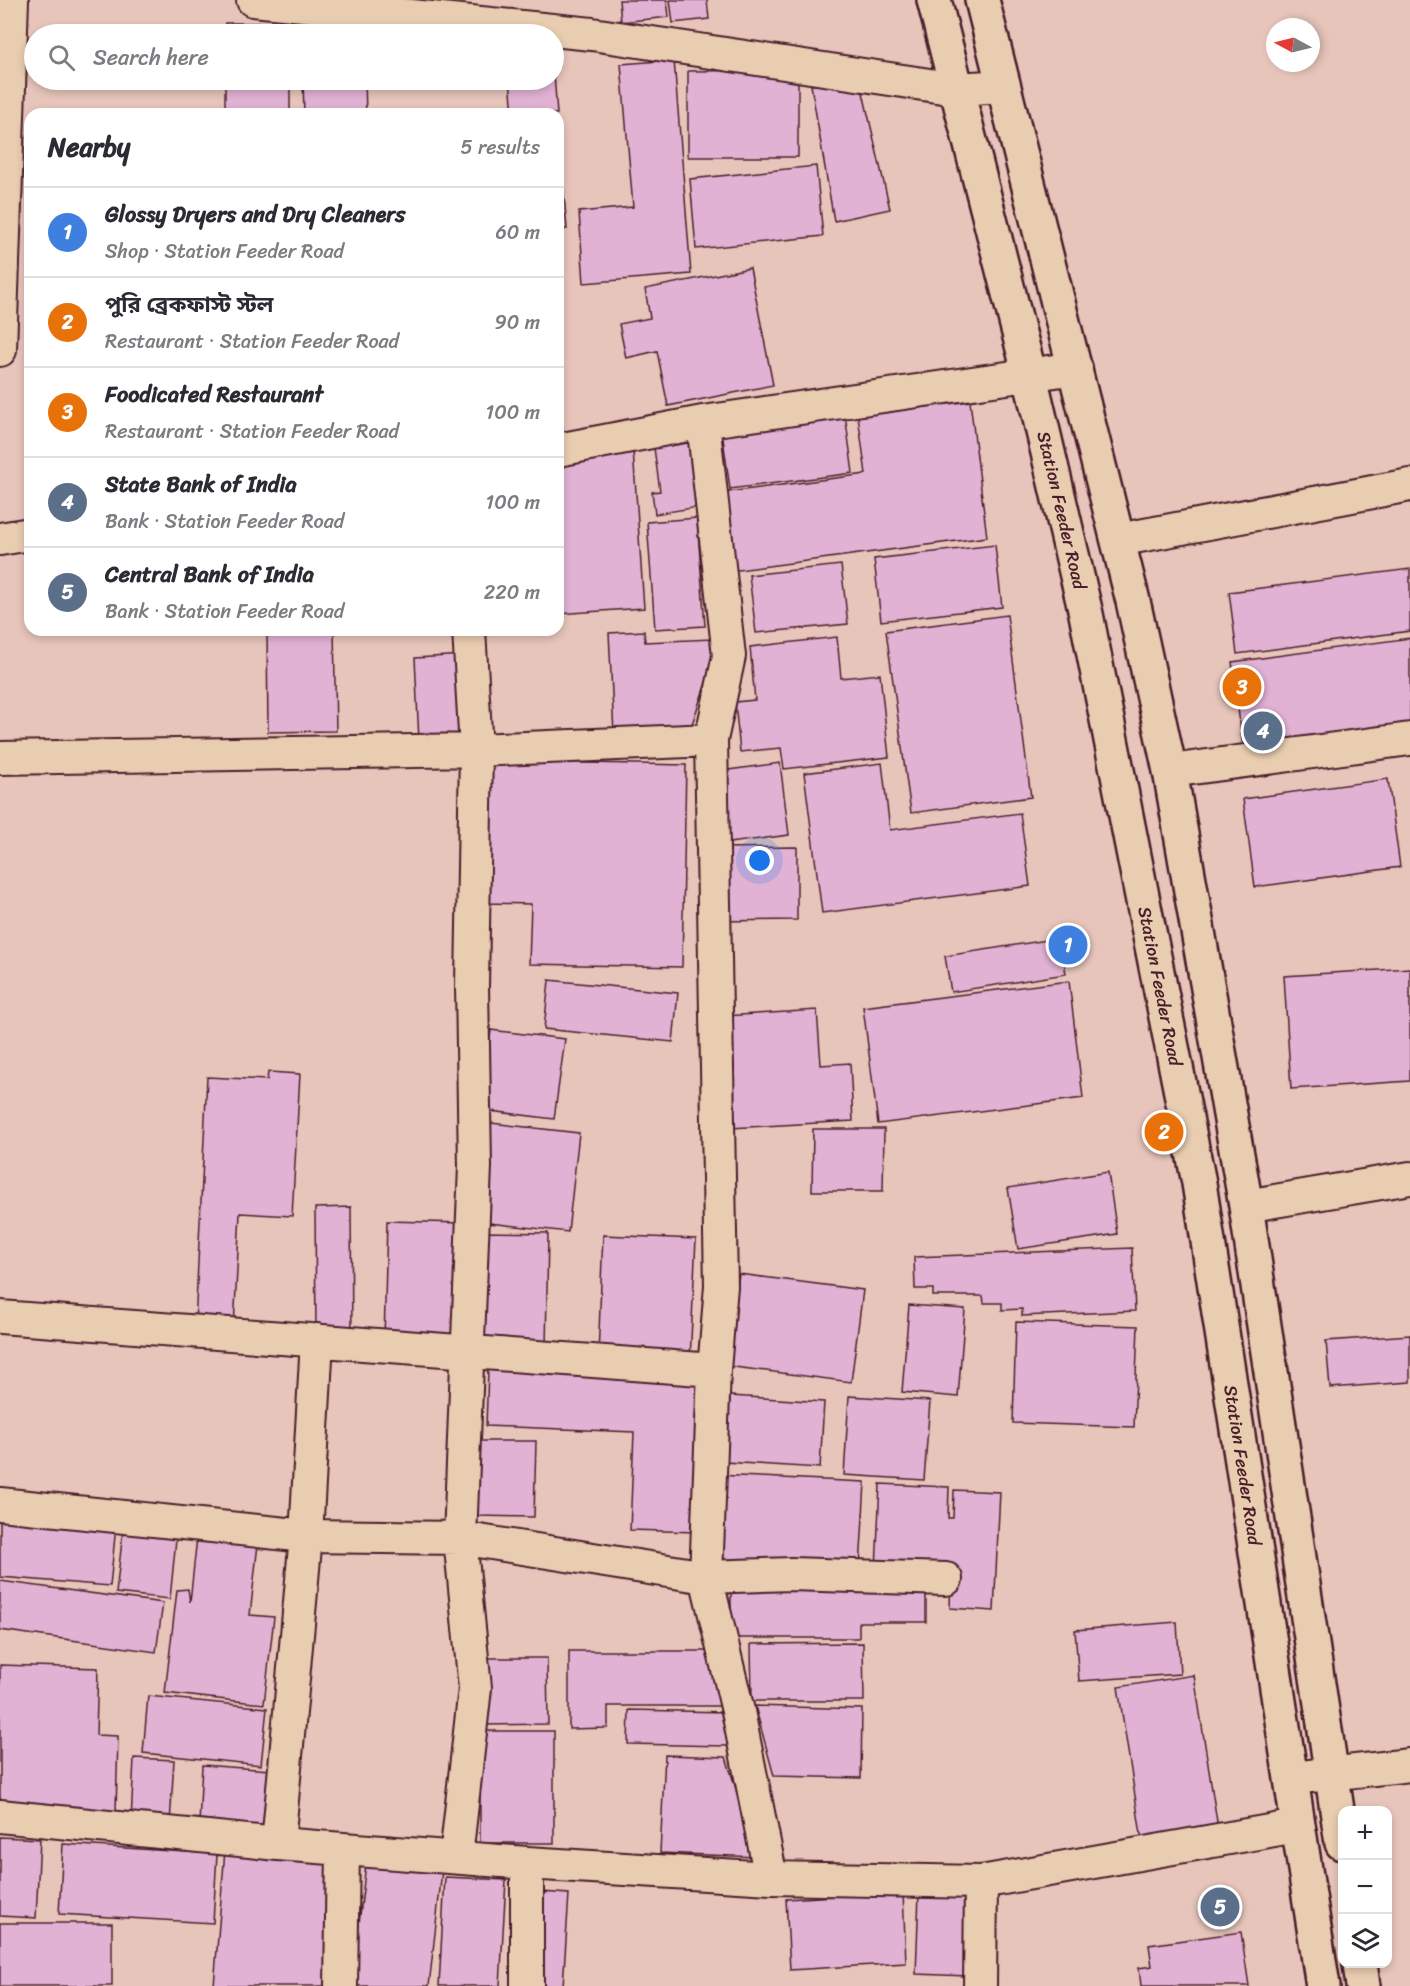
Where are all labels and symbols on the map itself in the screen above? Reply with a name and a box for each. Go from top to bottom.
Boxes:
north arrow [1266,18,1320,72]
street label: Station Feeder Road [1027,428,1096,594]
pin: 3 [1222,664,1262,710]
pin: 4 [1244,708,1282,754]
your location [745,846,774,875]
street label: Station Feeder Road [1128,904,1192,1070]
pin: 1 [1048,922,1088,968]
pin: 2 [1144,1110,1184,1154]
street label: Station Feeder Road [1214,1383,1271,1549]
pin: 5 [1200,1884,1240,1930]

